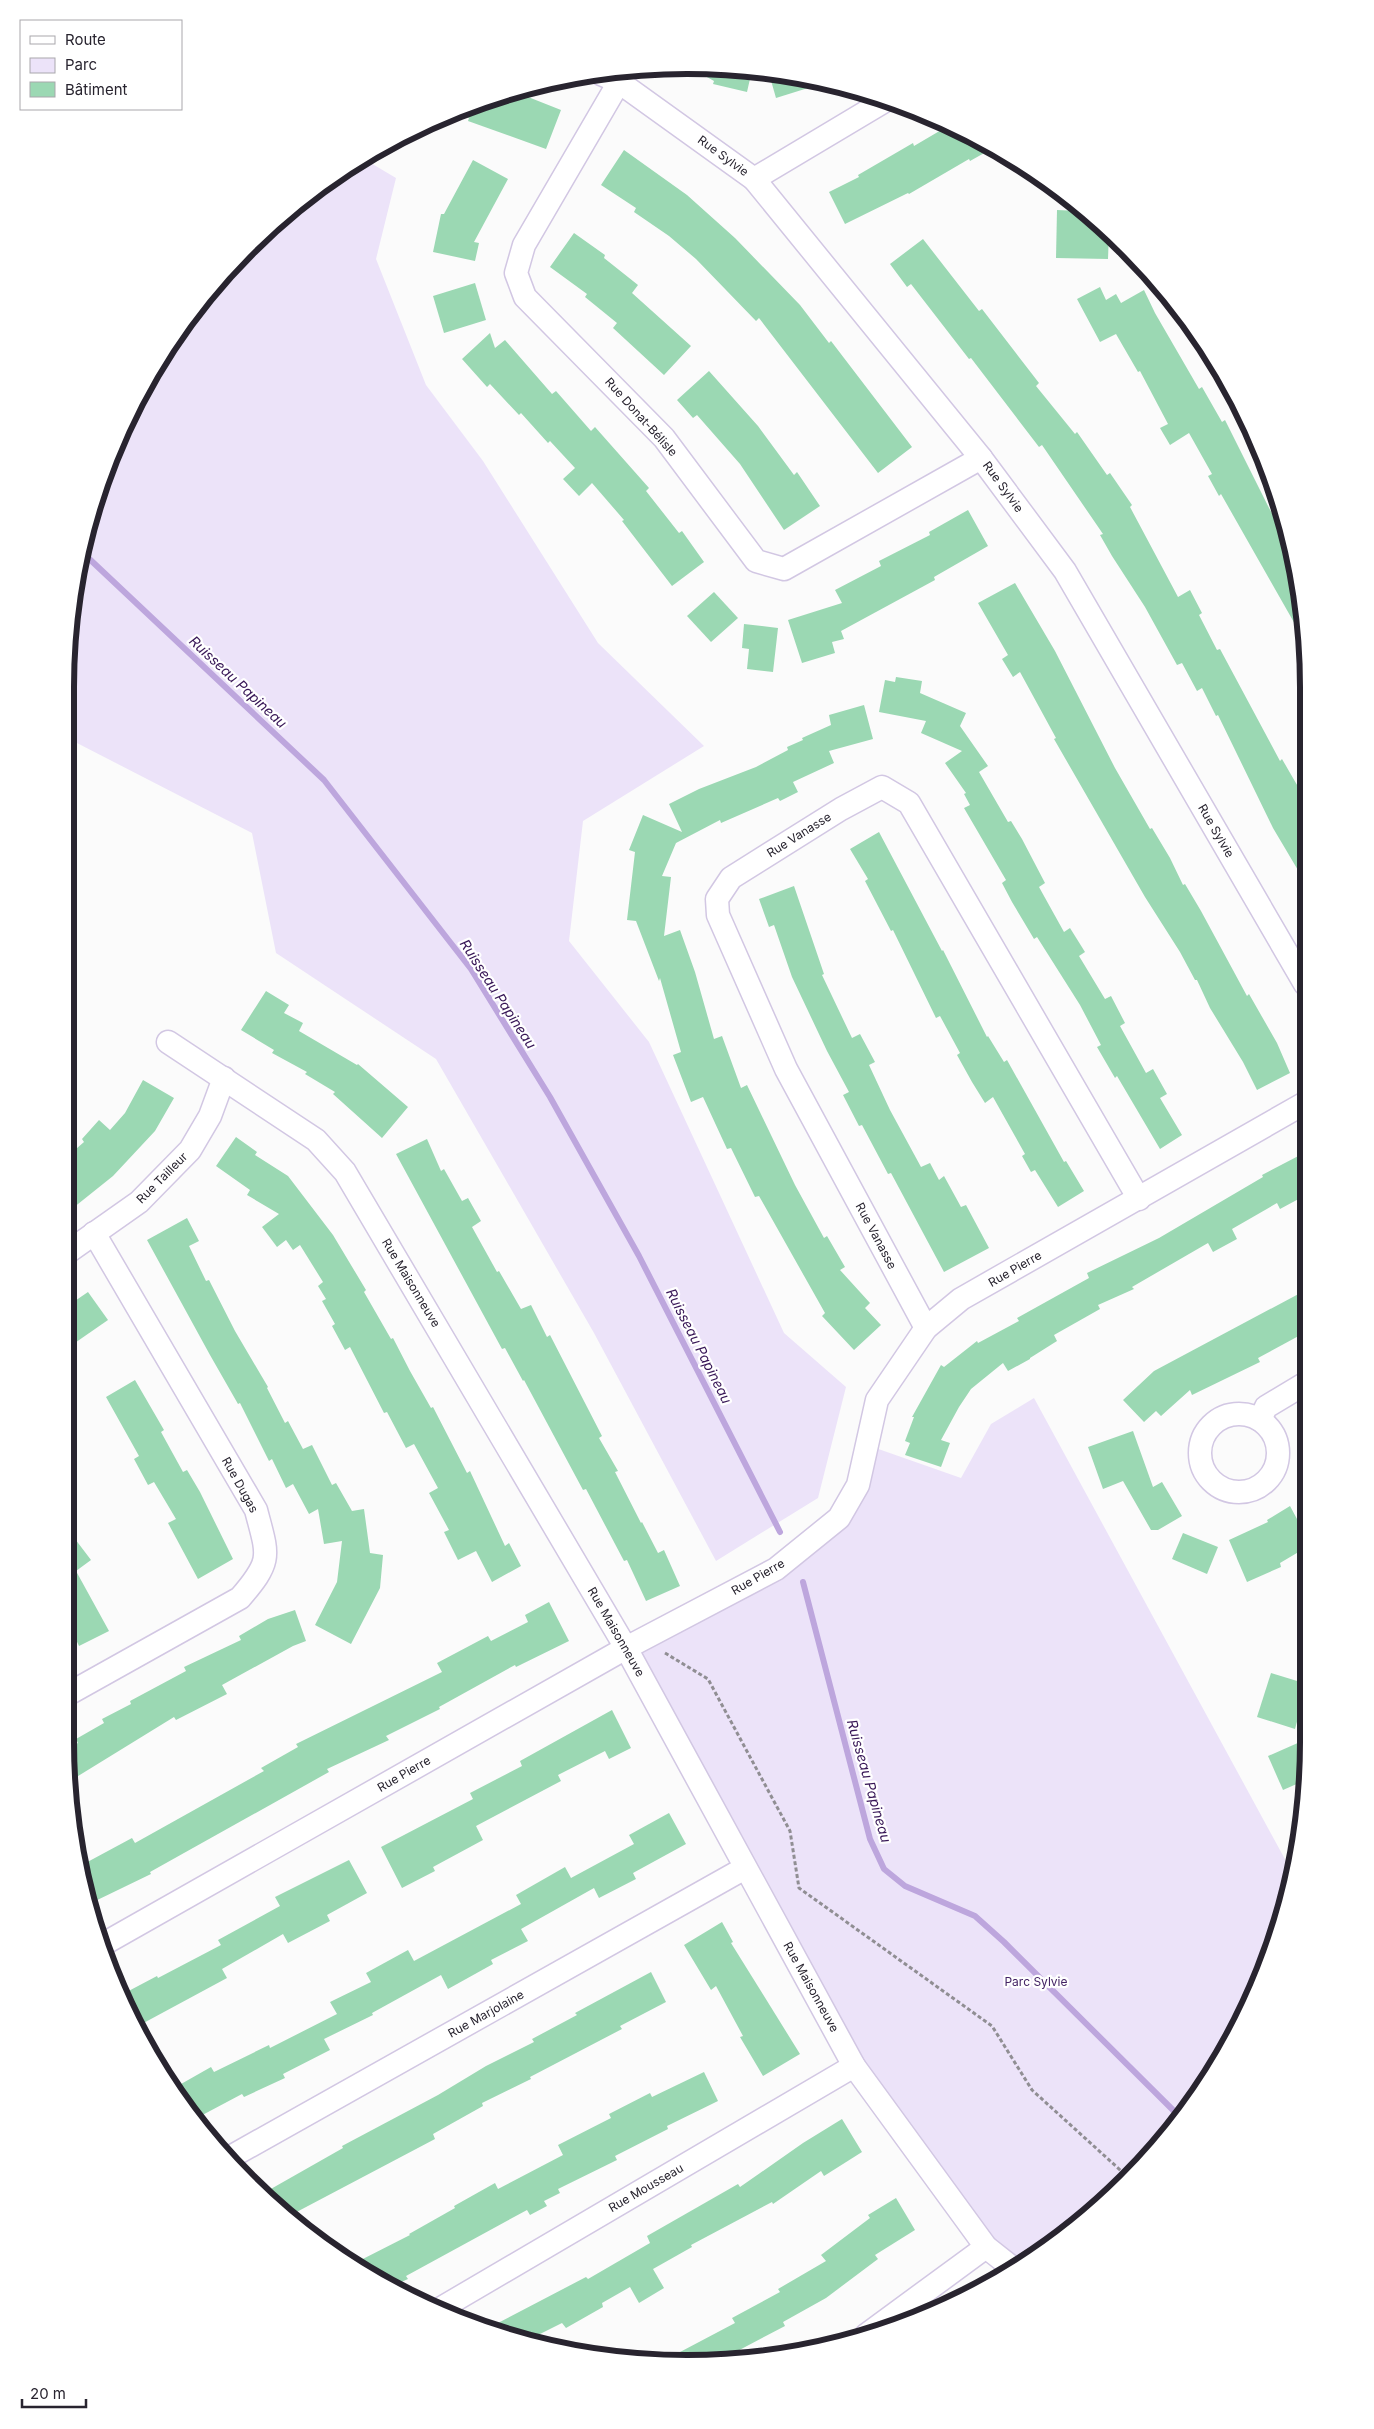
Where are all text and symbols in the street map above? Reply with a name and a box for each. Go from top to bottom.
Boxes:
legend [20,20,182,110]
text: Route [65,30,106,49]
text: Parc [65,55,97,74]
text: Bâtiment [65,80,128,99]
street label: Rue Sylvie [695,132,752,179]
street label: Rue Donat-Bélisle [602,374,681,459]
street label: Rue Sylvie [980,458,1027,515]
water label: Ruisseau Papineau [186,632,291,731]
street label: Rue Sylvie [1195,801,1238,860]
street label: Rue Vanasse [764,809,834,860]
water label: Ruisseau Papineau [457,936,540,1052]
street label: Rue Tailleur [133,1149,191,1206]
street label: Rue Vanasse [853,1200,900,1272]
street label: Rue Maisonneuve [379,1236,444,1330]
street label: Rue Pierre [986,1247,1044,1290]
water label: Ruisseau Papineau [663,1285,736,1406]
street label: Rue Dugas [219,1454,262,1515]
street label: Rue Pierre [729,1555,787,1598]
street label: Rue Maisonneuve [585,1584,648,1679]
water label: Ruisseau Papineau [844,1717,895,1844]
street label: Rue Pierre [375,1752,433,1795]
street label: Rue Maisonneuve [780,1939,842,2035]
park label: Parc Sylvie [1004,1974,1068,1989]
street label: Rue Marjolaine [445,1987,526,2041]
street label: Rue Mousseau [606,2160,686,2215]
scale bar [22,2376,86,2408]
text: 20 m [30,2384,66,2403]

